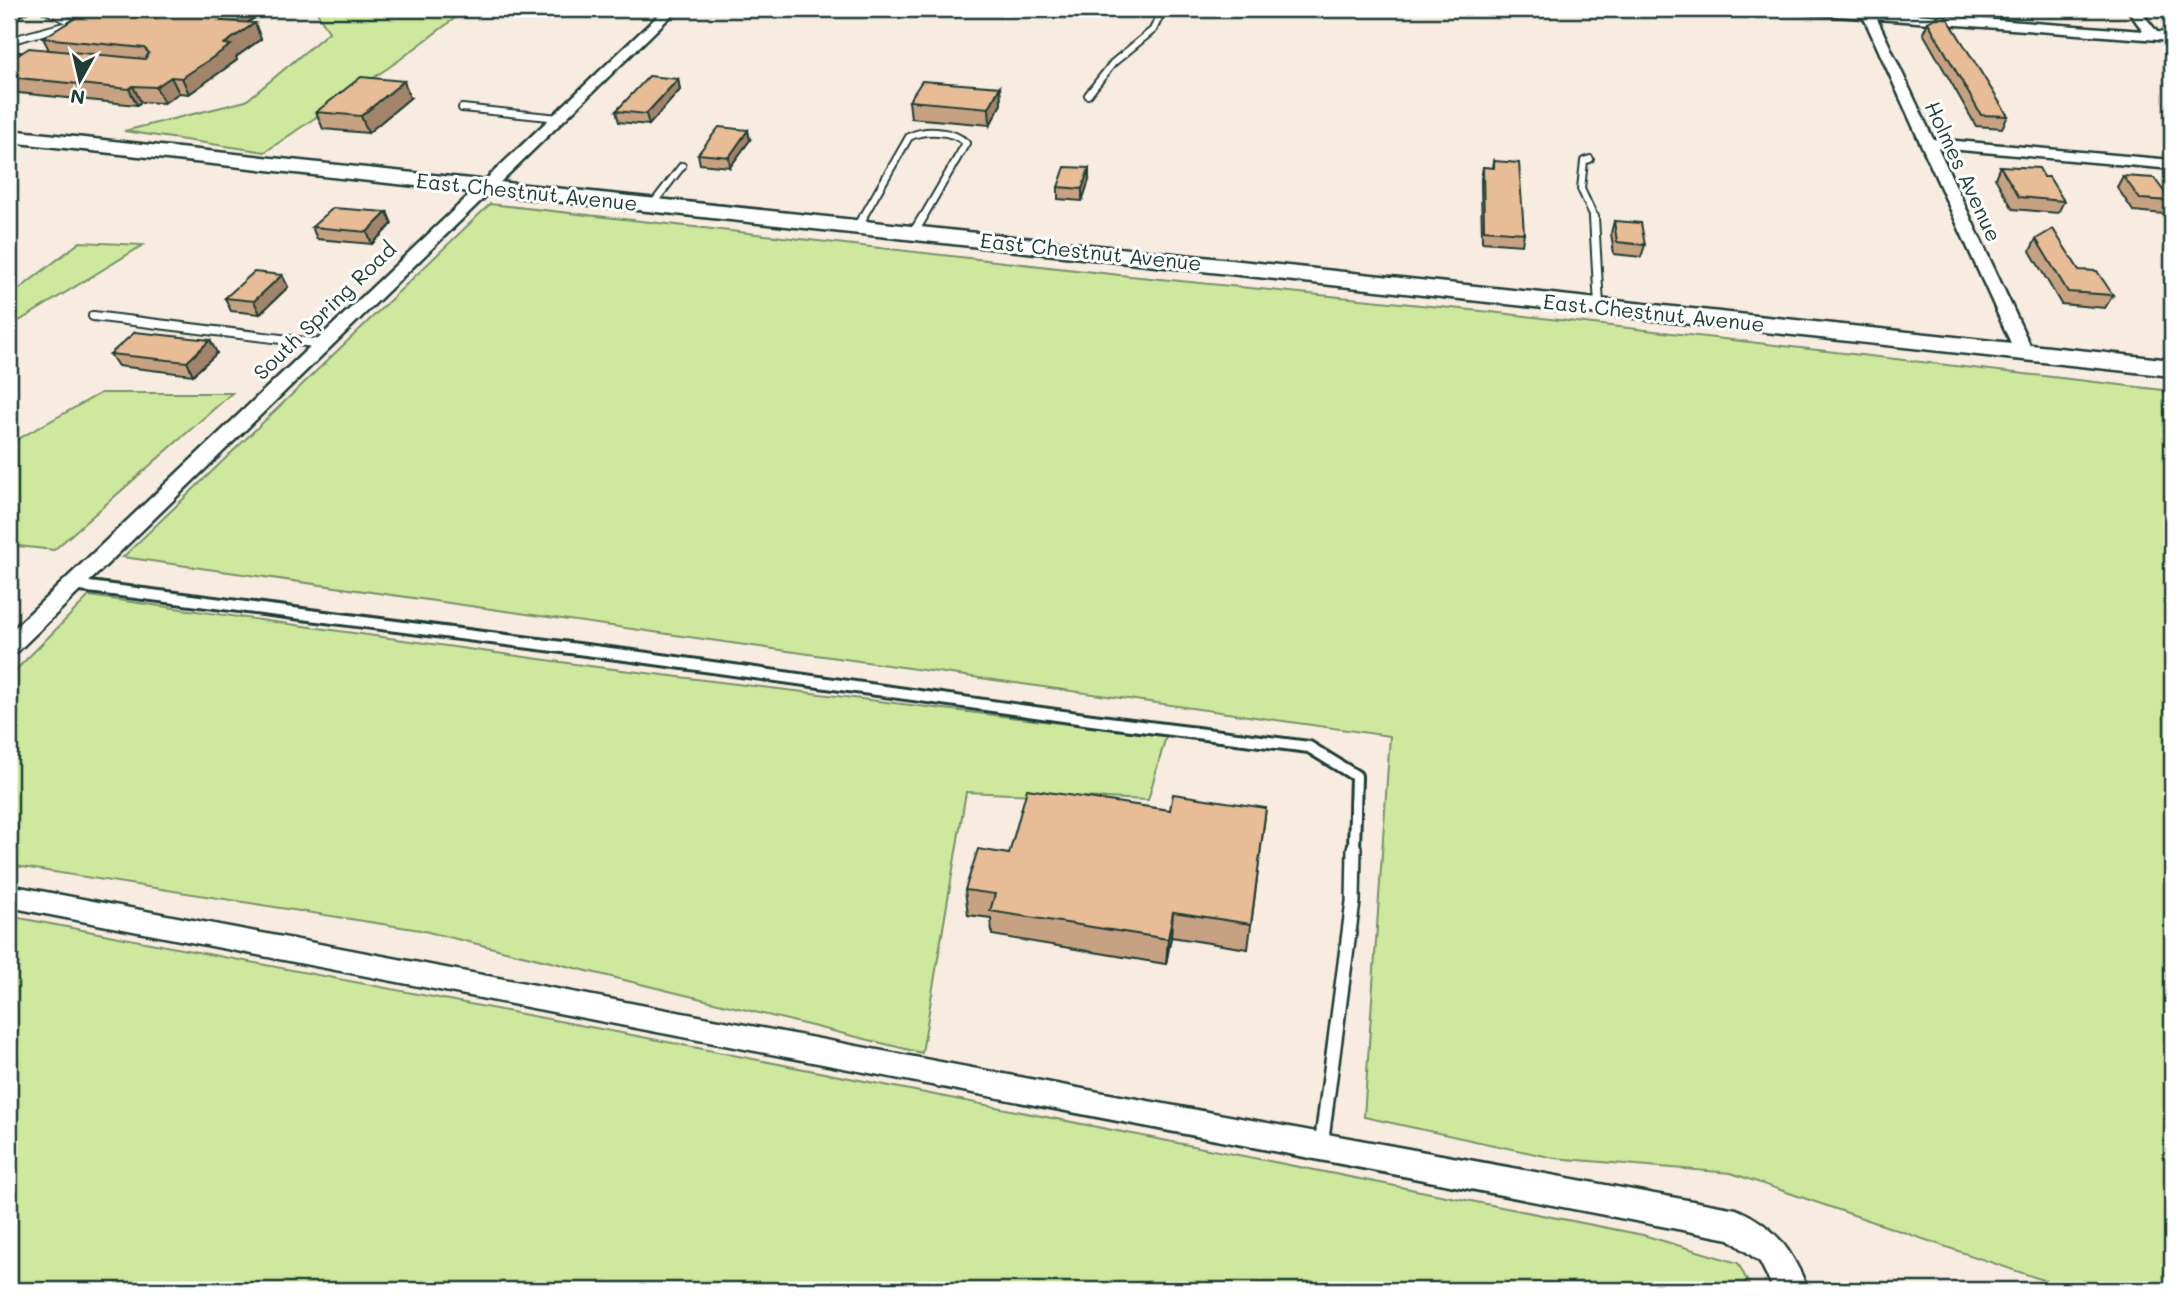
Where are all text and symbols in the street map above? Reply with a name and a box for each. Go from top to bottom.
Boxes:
north arrow [46,46,116,116]
text: N [69,84,86,111]
street label: Holmes Avenue [1920,96,2008,246]
street label: East Chestnut Avenue [415,166,639,216]
street label: East Chestnut Avenue [979,226,1203,276]
street label: South Spring Road [247,235,401,385]
street label: East Chestnut Avenue [1542,287,1766,337]

